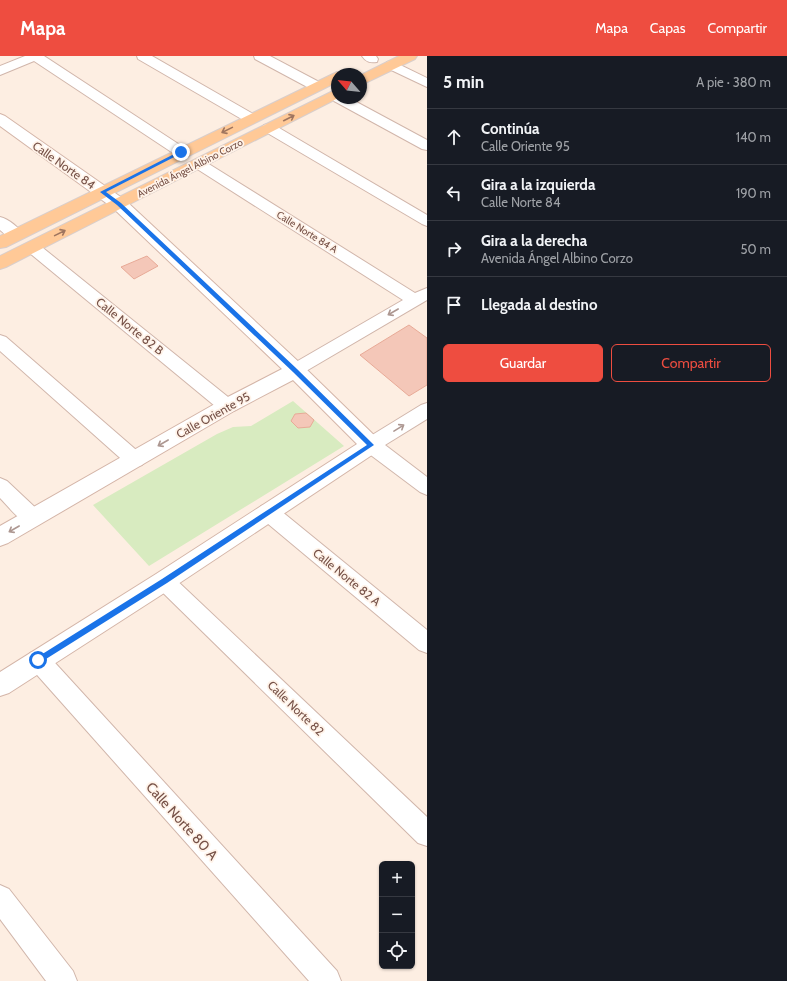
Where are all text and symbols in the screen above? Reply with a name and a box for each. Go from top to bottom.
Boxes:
text: Mapa [20,17,66,40]
text: Mapa [595,19,628,37]
text: Capas [650,19,686,37]
text: Compartir [708,19,767,37]
north arrow [331,68,367,104]
text: 5 min [443,72,484,92]
text: A pie · 380 m [696,74,771,90]
one-way arrow [282,114,294,121]
text: Continúa [481,120,539,138]
icon: ahead [443,126,465,148]
one-way arrow [221,127,233,134]
text: 140 m [736,129,771,145]
street label: Avenida Ángel Albino Corzo [135,135,245,200]
street label: Calle Norte 84 [30,138,98,192]
text: Calle Oriente 95 [481,138,570,154]
route end [172,143,190,161]
text: Gira a la izquierda [481,176,595,194]
icon: left [443,182,465,204]
text: 190 m [736,185,771,201]
text: Calle Norte 84 [481,194,560,210]
street label: Calle Norte 84 A [274,208,341,256]
one-way arrow [54,229,66,236]
text: Gira a la derecha [481,232,587,250]
icon: right [443,238,465,260]
text: 50 m [741,241,771,257]
text: Avenida Ángel Albino Corzo [481,250,633,266]
street label: Calle Norte 82 B [93,294,167,358]
icon: arrive [443,294,465,316]
text: Llegada al destino [481,296,597,314]
one-way arrow [387,309,399,317]
button: Guardar [443,344,603,382]
button: Compartir [611,344,771,382]
street label: Calle Oriente 95 [174,389,252,441]
one-way arrow [393,423,405,431]
one-way arrow [157,440,169,448]
one-way arrow [8,526,20,534]
street label: Calle Norte 82 A [310,545,384,609]
route start [29,651,47,669]
street label: Calle Norte 82 [265,677,327,739]
street label: Calle Norte 80 A [142,778,222,864]
map controls [379,861,415,969]
button: + [379,861,415,897]
button: − [379,897,415,933]
button: locate [379,933,415,969]

